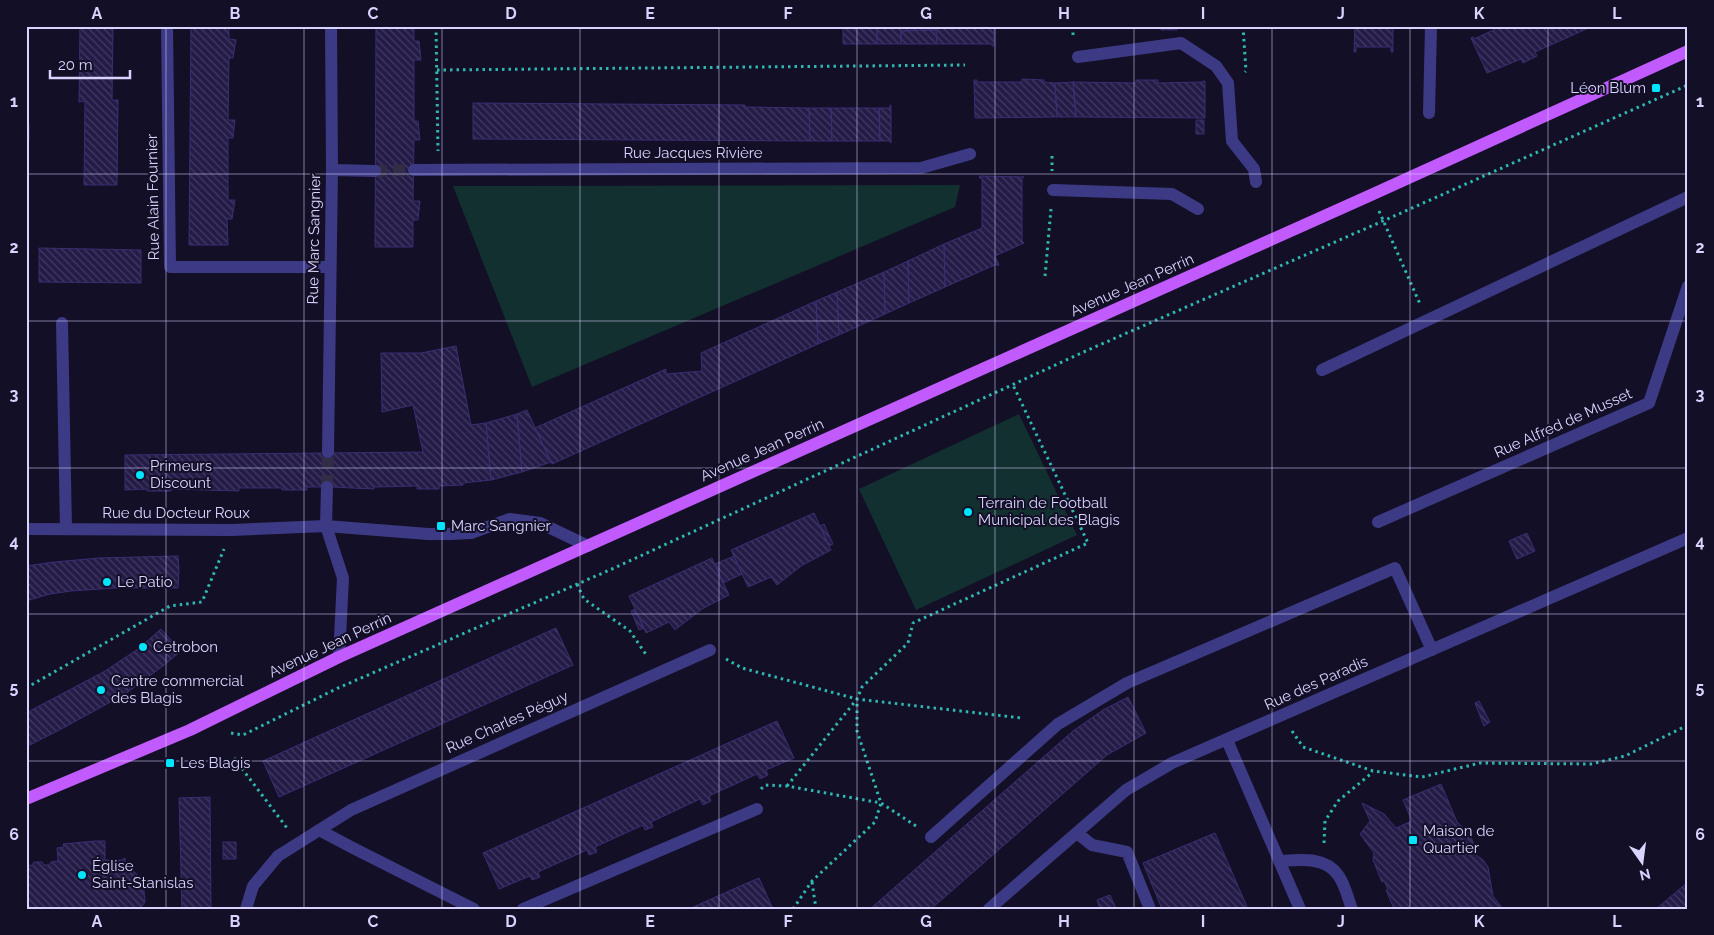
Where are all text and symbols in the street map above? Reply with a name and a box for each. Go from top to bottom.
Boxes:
text: A [92,4,103,23]
text: B [230,4,241,23]
text: C [368,4,379,23]
text: D [505,4,517,23]
text: E [645,4,655,23]
text: F [783,4,793,23]
text: G [920,4,932,23]
text: H [1058,4,1070,23]
text: I [1201,4,1205,23]
text: J [1337,4,1345,23]
text: K [1474,4,1485,23]
text: L [1612,4,1622,23]
scale bar [50,48,130,80]
text: 20 m [58,56,93,74]
place label: Léon Blum [1570,79,1646,97]
marker: Léon Blum [1650,82,1662,94]
text: 1 [10,92,18,111]
text: 1 [1696,92,1704,111]
street label: Rue Alain Fournier [143,133,163,260]
street label: Rue Jacques Rivière [623,144,763,162]
street label: Rue Marc Sangnier [304,173,324,305]
text: 2 [9,238,19,257]
text: 2 [1695,238,1705,257]
street label: Avenue Jean Perrin [1067,250,1197,320]
street label: Rue Alfred de Musset [1491,384,1635,462]
text: 3 [10,385,19,404]
text: 3 [1696,385,1705,404]
street label: Avenue Jean Perrin [697,415,827,485]
place label: Primeurs Discount [150,457,212,492]
marker: Primeurs Discount [134,469,146,481]
place label: Terrain de Football Municipal des Blagis [978,494,1120,529]
street label: Rue du Docteur Roux [102,504,250,522]
marker: Terrain de Football Municipal des Blagis [962,506,974,518]
place label: Marc Sangnier [451,517,551,535]
marker: Marc Sangnier [435,520,447,532]
text: 4 [9,532,19,551]
text: 4 [1695,532,1705,551]
place label: Le Patio [117,573,173,591]
marker: Le Patio [101,576,113,588]
street label: Avenue Jean Perrin [266,609,394,681]
place label: Cetrobon [153,638,218,656]
marker: Cetrobon [137,641,149,653]
street label: Rue des Paradis [1262,652,1370,714]
place label: Centre commercial des Blagis [111,672,245,707]
text: 5 [10,678,19,697]
text: 5 [1696,678,1705,697]
marker: Centre commercial des Blagis [95,684,107,696]
street label: Rue Charles Péguy [443,687,571,757]
place label: Les Blagis [180,754,250,772]
marker: Les Blagis [164,757,176,769]
place label: Maison de Quartier [1423,822,1495,857]
text: 6 [9,825,19,844]
text: 6 [1695,825,1705,844]
marker: Maison de Quartier [1407,834,1419,846]
north arrow [1616,838,1666,888]
place label: Église Saint-Stanislas [92,857,193,892]
text: N [1638,866,1652,884]
marker: Église Saint-Stanislas [76,869,88,881]
text: A [92,912,103,931]
text: B [230,912,241,931]
text: C [368,912,379,931]
text: D [505,912,517,931]
text: E [645,912,655,931]
text: F [783,912,793,931]
text: G [920,912,932,931]
text: H [1058,912,1070,931]
text: I [1201,912,1205,931]
text: J [1337,912,1345,931]
text: K [1474,912,1485,931]
text: L [1612,912,1622,931]

